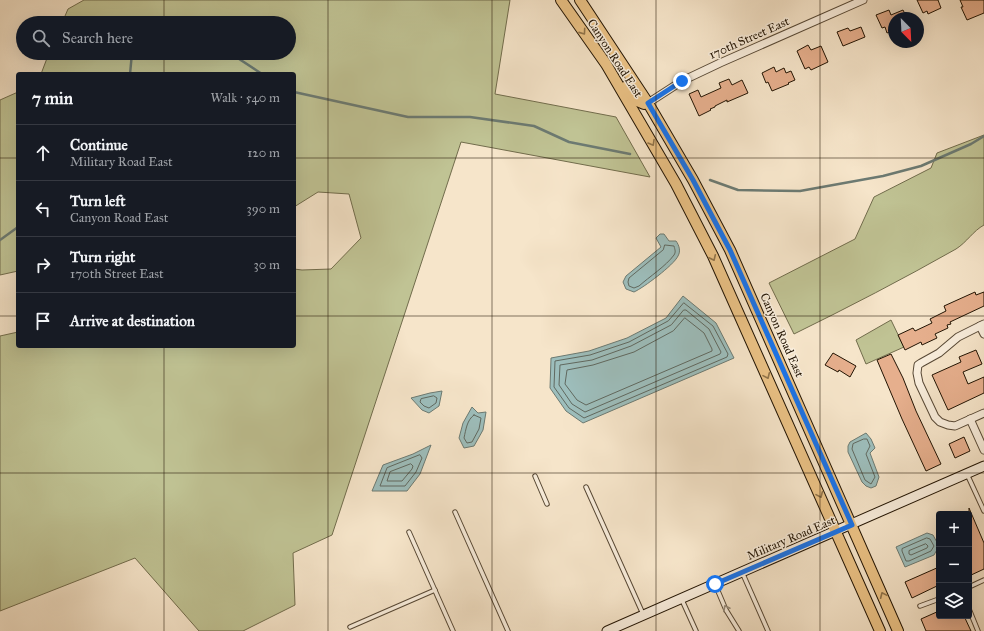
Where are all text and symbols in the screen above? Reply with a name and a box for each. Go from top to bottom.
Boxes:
north arrow [888,12,924,48]
street label: 170th Street East [707,14,792,62]
search box [16,16,296,60]
street label: Canyon Road East [584,16,646,100]
icon: search [30,27,52,49]
one-way arrow [578,27,585,34]
text: Search here [62,29,133,47]
route end [673,72,691,90]
text: 7 min [32,88,73,109]
text: Walk · 540 m [211,90,280,106]
text: Continue [70,136,128,154]
one-way arrow [648,139,655,146]
icon: ahead [32,142,54,164]
text: 120 m [247,145,280,161]
text: Military Road East [70,154,173,170]
text: Turn left [70,192,126,210]
icon: left [32,198,54,220]
text: 390 m [247,201,280,217]
text: Canyon Road East [70,210,168,226]
text: Turn right [70,248,135,266]
one-way arrow [708,253,716,261]
icon: right [32,254,54,276]
text: 30 m [254,257,280,273]
text: 170th Street East [70,266,164,282]
street label: Canyon Road East [757,291,807,380]
icon: arrive [32,310,54,332]
text: Arrive at destination [70,312,195,330]
one-way arrow [762,373,770,380]
one-way arrow [815,491,823,498]
map controls [936,511,972,619]
button: + [936,511,972,547]
street label: Military Road East [745,513,838,563]
button: − [936,547,972,583]
route start [706,575,724,593]
button: layers [936,583,972,619]
one-way arrow [880,592,888,600]
one-way arrow [723,605,730,613]

